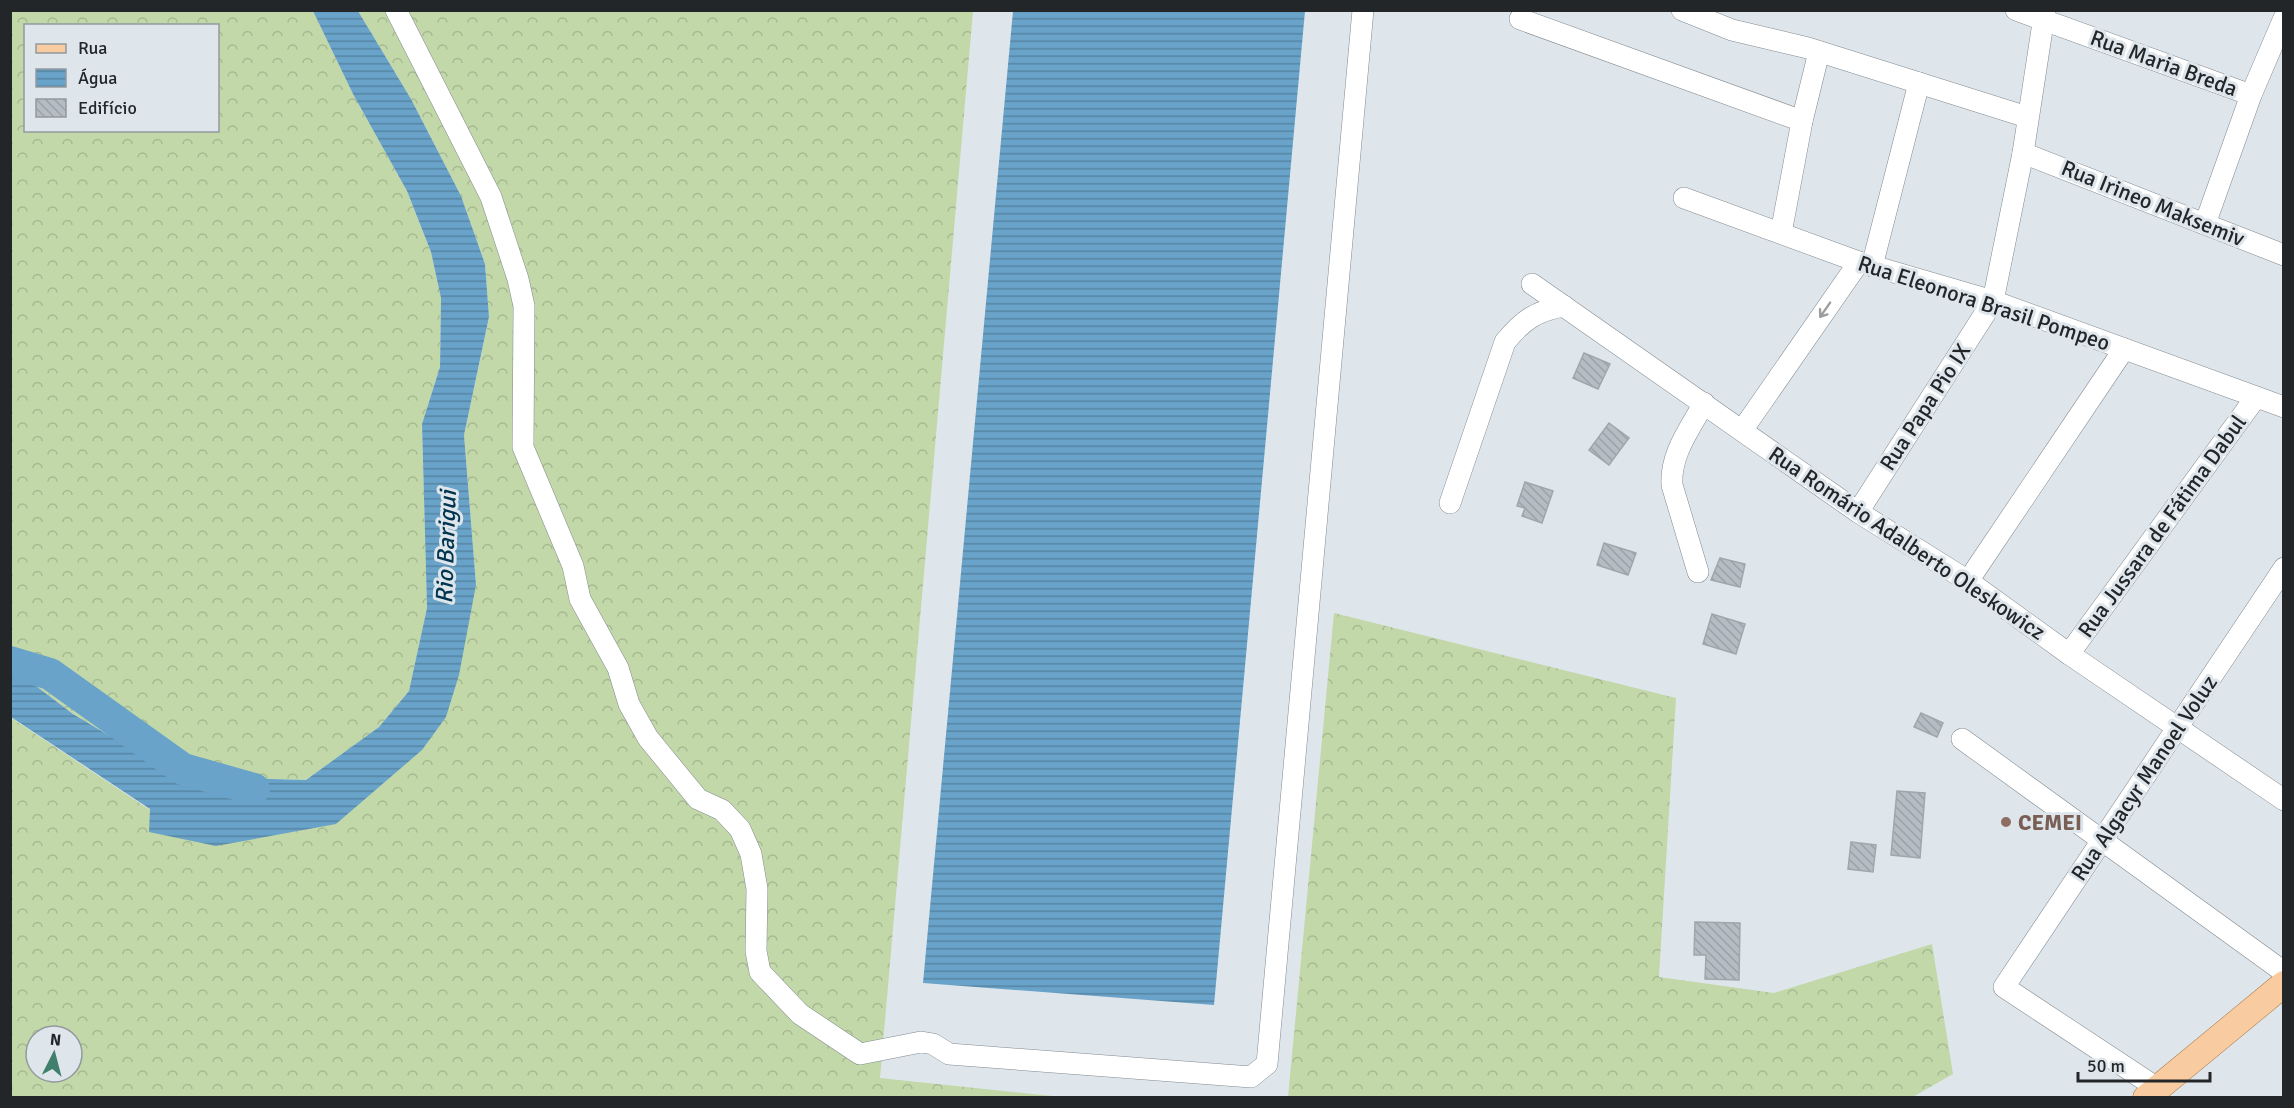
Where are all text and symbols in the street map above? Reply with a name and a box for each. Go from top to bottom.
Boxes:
legend [24,24,219,132]
street label: Rua Maria Breda [2087,24,2241,102]
text: Rua [78,37,107,59]
text: Água [78,67,117,89]
text: Edifício [78,97,137,119]
street label: Rua Irineo Maksemiv [2058,154,2248,252]
street label: Rua Eleonora Brasil Pompeo [1855,249,2113,357]
one-way arrow [1819,301,1831,317]
street label: Rua Papa Pio IX [1874,338,1976,475]
street label: Rua Jussara de Fátima Dabul [2072,409,2252,643]
street label: Rua Romário Adalberto Oleskowicz [1764,440,2050,646]
water label: Rio Barigui [429,487,463,604]
street label: Rua Algacyr Manoel Voluz [2065,670,2223,886]
place label: CEMEI [2018,809,2082,836]
marker: CEMEI [1999,815,2013,829]
north arrow [24,1024,84,1084]
text: N [49,1030,62,1051]
scale bar [2078,1045,2210,1083]
text: 50 m [2087,1055,2125,1077]

